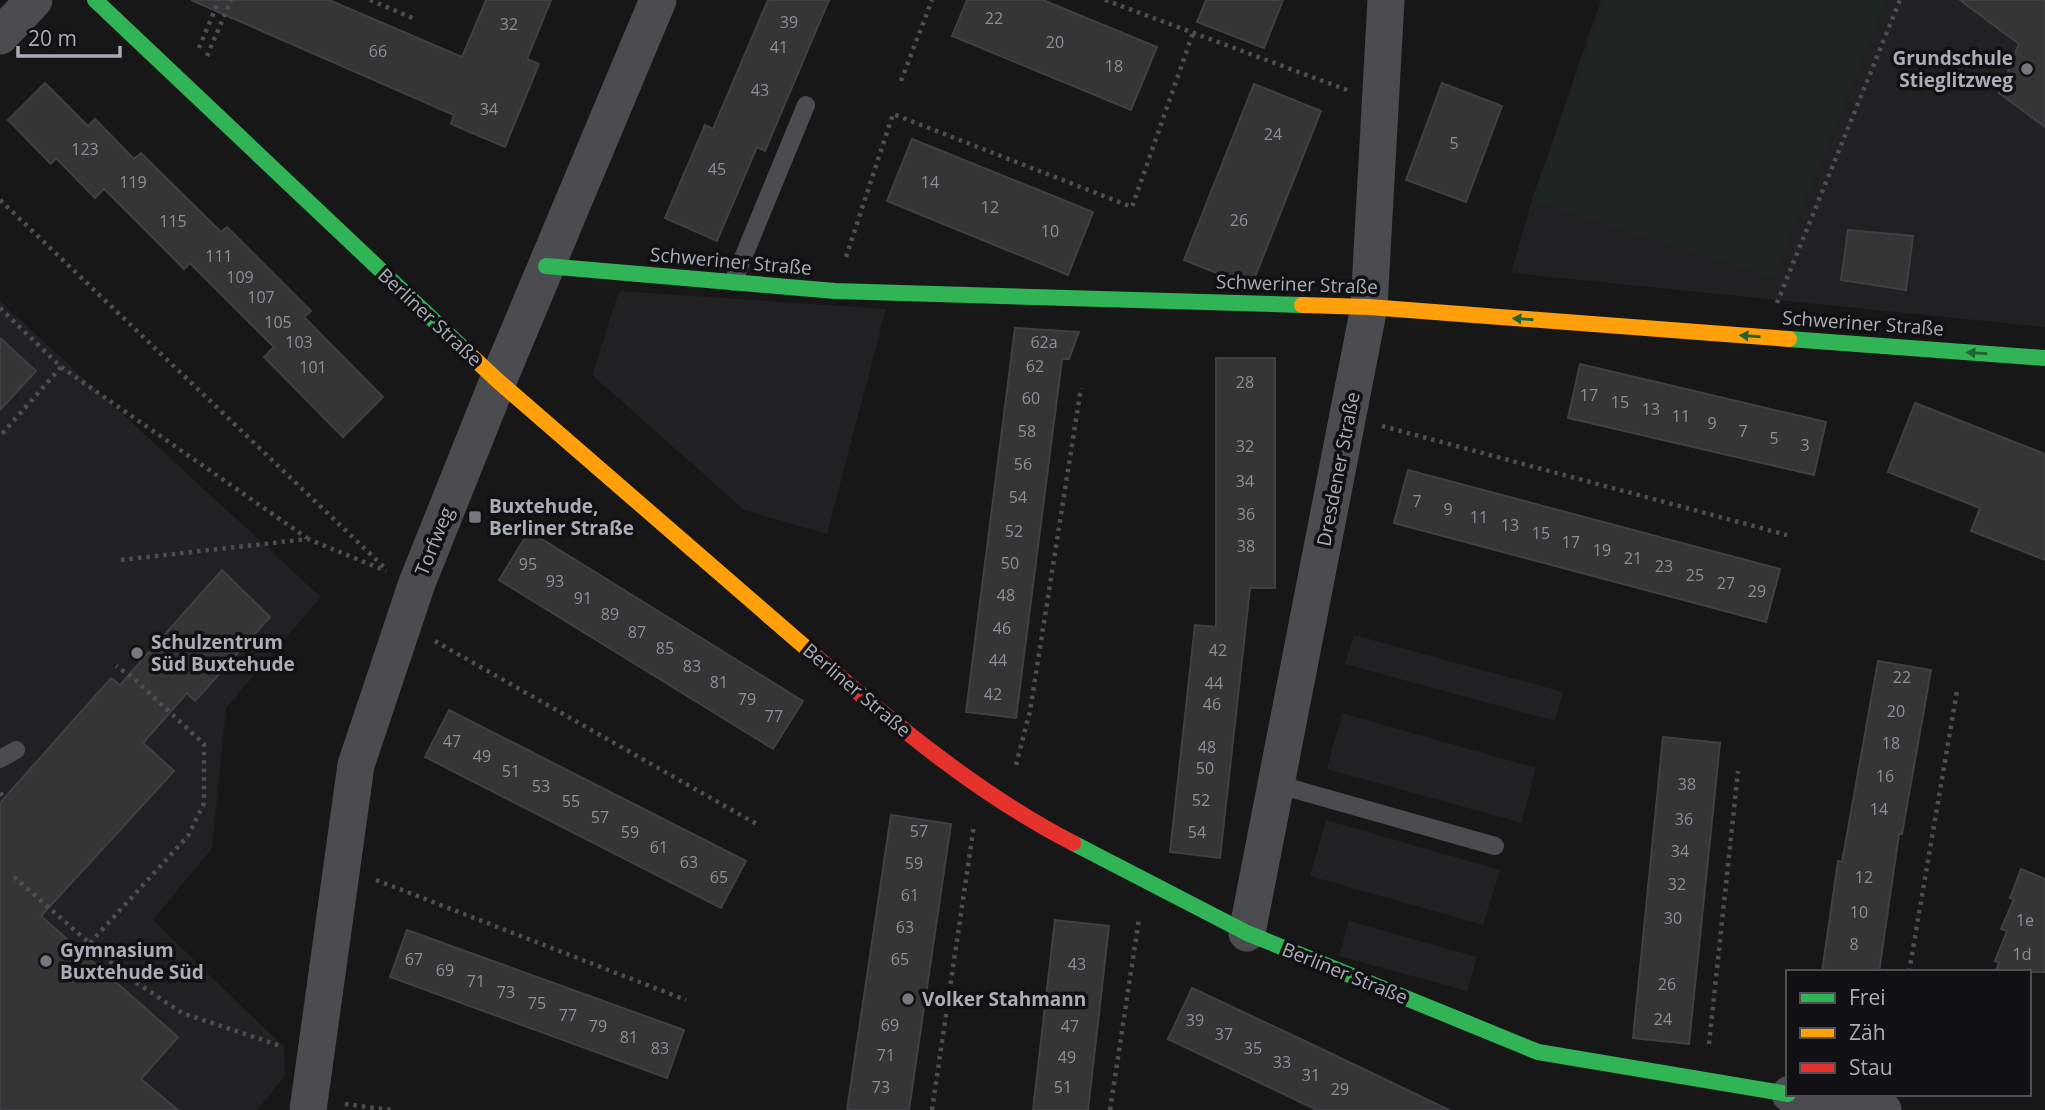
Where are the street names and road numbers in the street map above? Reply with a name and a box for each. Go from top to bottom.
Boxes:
street label: Schweriner Straße [649,241,813,281]
street label: Berliner Straße [372,262,488,372]
street label: Schweriner Straße [1216,268,1378,300]
street label: Schweriner Straße [1781,304,1945,342]
street label: Dresdener Straße [1310,390,1366,548]
street label: Torfweg [409,503,459,579]
street label: Berliner Straße [798,637,916,743]
street label: Berliner Straße [1278,936,1412,1010]

